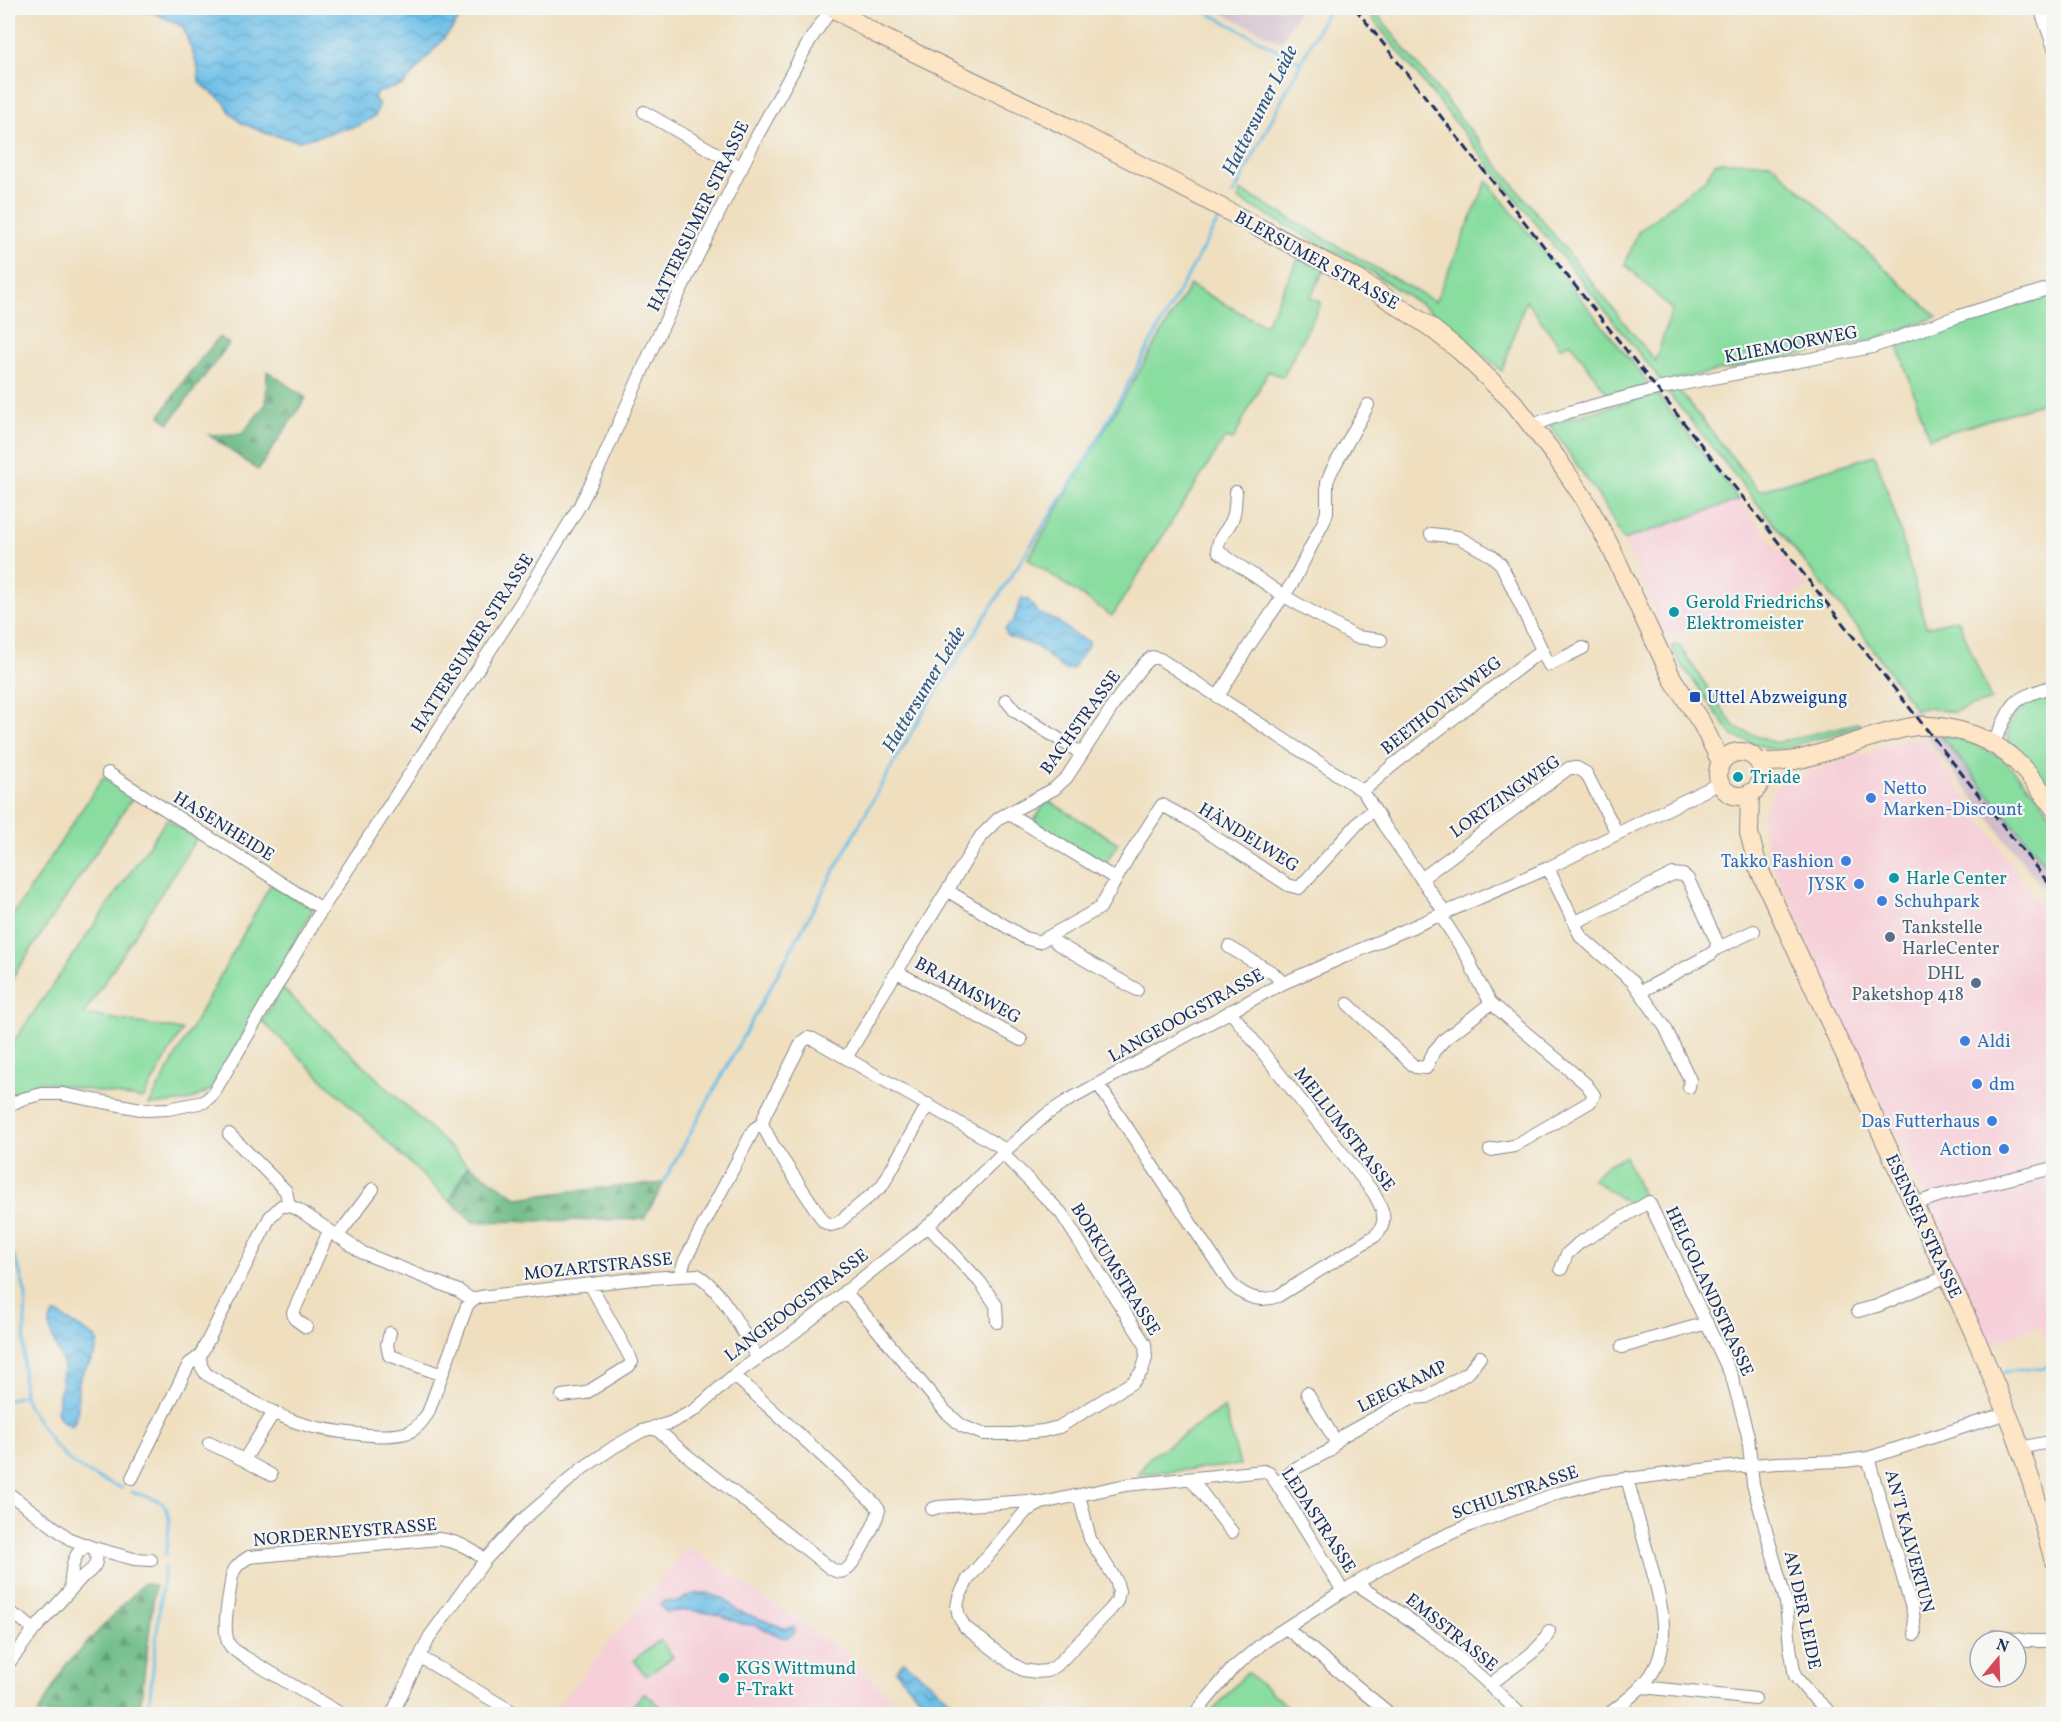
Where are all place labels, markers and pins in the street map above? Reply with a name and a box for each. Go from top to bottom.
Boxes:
place label: Gerold Friedrichs Elektromeister [1686,591,1824,637]
marker: Gerold Friedrichs Elektromeister [1667,605,1681,619]
place label: Uttel Abzweigung [1707,686,1847,711]
marker: Uttel Abzweigung [1688,690,1702,704]
place label: Triade [1750,766,1800,791]
marker: Triade [1731,770,1745,784]
place label: Netto Marken-Discount [1883,777,2023,823]
marker: Netto Marken-Discount [1864,791,1878,805]
place label: Takko Fashion [1721,850,1834,875]
marker: Takko Fashion [1839,854,1853,868]
place label: Harle Center [1906,867,2007,892]
marker: Harle Center [1887,871,1901,885]
place label: JYSK [1808,873,1847,898]
marker: JYSK [1852,877,1866,891]
place label: Schuhpark [1894,890,1980,915]
marker: Schuhpark [1875,894,1889,908]
place label: Tankstelle HarleCenter [1902,916,2000,962]
marker: Tankstelle HarleCenter [1883,930,1897,944]
place label: DHL Paketshop 418 [1851,962,1964,1008]
marker: DHL Paketshop 418 [1969,976,1983,990]
place label: Aldi [1977,1030,2011,1055]
marker: Aldi [1958,1034,1972,1048]
place label: dm [1989,1073,2015,1098]
marker: dm [1970,1077,1984,1091]
place label: Das Futterhaus [1861,1110,1980,1135]
marker: Das Futterhaus [1985,1114,1999,1128]
place label: Action [1940,1138,1992,1163]
marker: Action [1997,1142,2011,1156]
place label: KGS Wittmund F-Trakt [736,1657,856,1703]
marker: KGS Wittmund F-Trakt [717,1671,731,1685]

